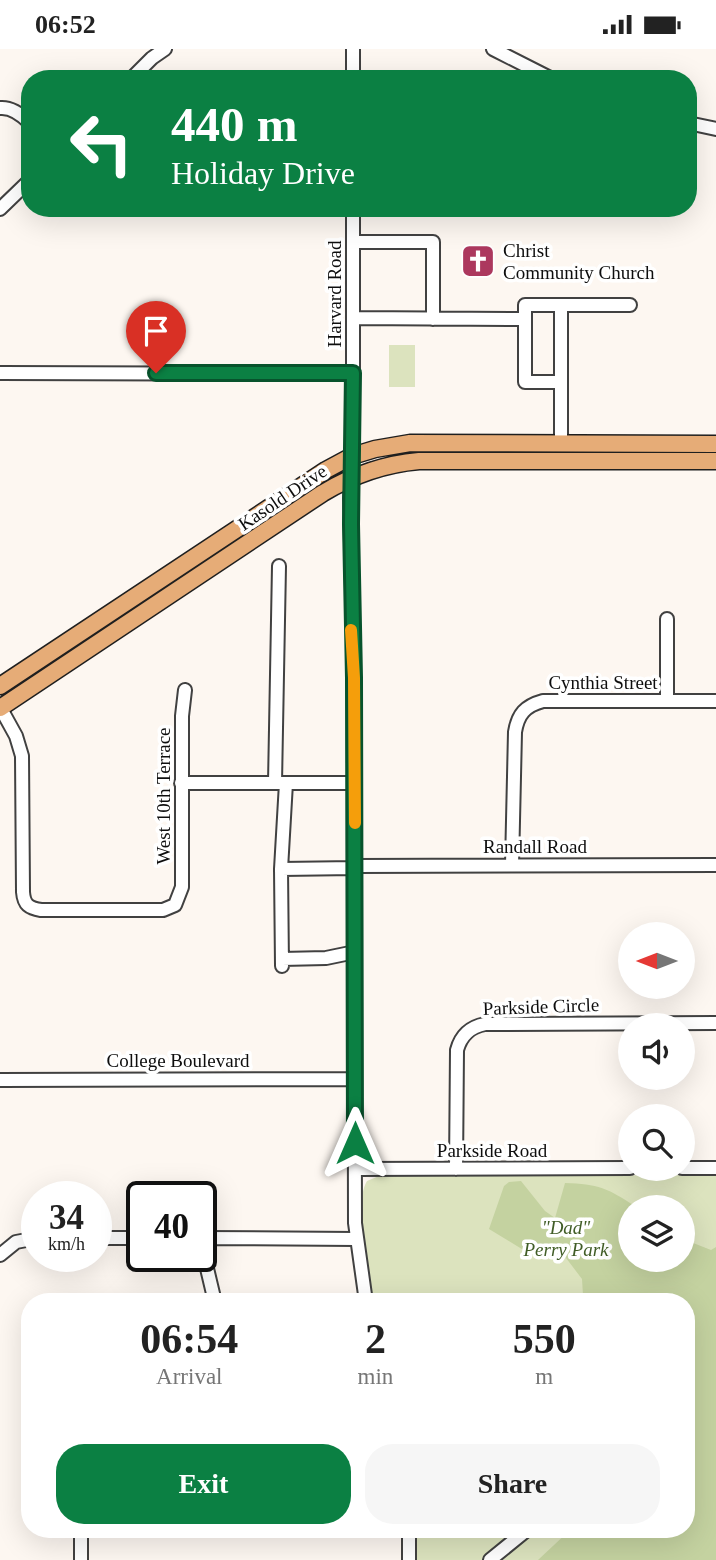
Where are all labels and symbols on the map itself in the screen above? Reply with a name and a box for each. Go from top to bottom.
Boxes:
street label: Harvard Road [324,240,345,348]
place label: Christ Community Church [503,240,655,283]
church icon: Christ Community Church [459,242,497,280]
pin [126,301,186,373]
street label: Kasold Drive [234,460,330,535]
street label: Cynthia Street [548,672,658,693]
street label: West 10th Terrace [153,727,174,865]
street label: Randall Road [483,836,587,857]
north arrow [618,922,695,999]
street label: Parkside Circle [482,994,600,1019]
street label: College Boulevard [107,1050,250,1071]
position arrow [318,1106,392,1180]
street label: Parkside Road [437,1140,548,1161]
speed limit sign: 40 [126,1181,217,1272]
park label: "Dad" Perry Park [523,1217,609,1260]

